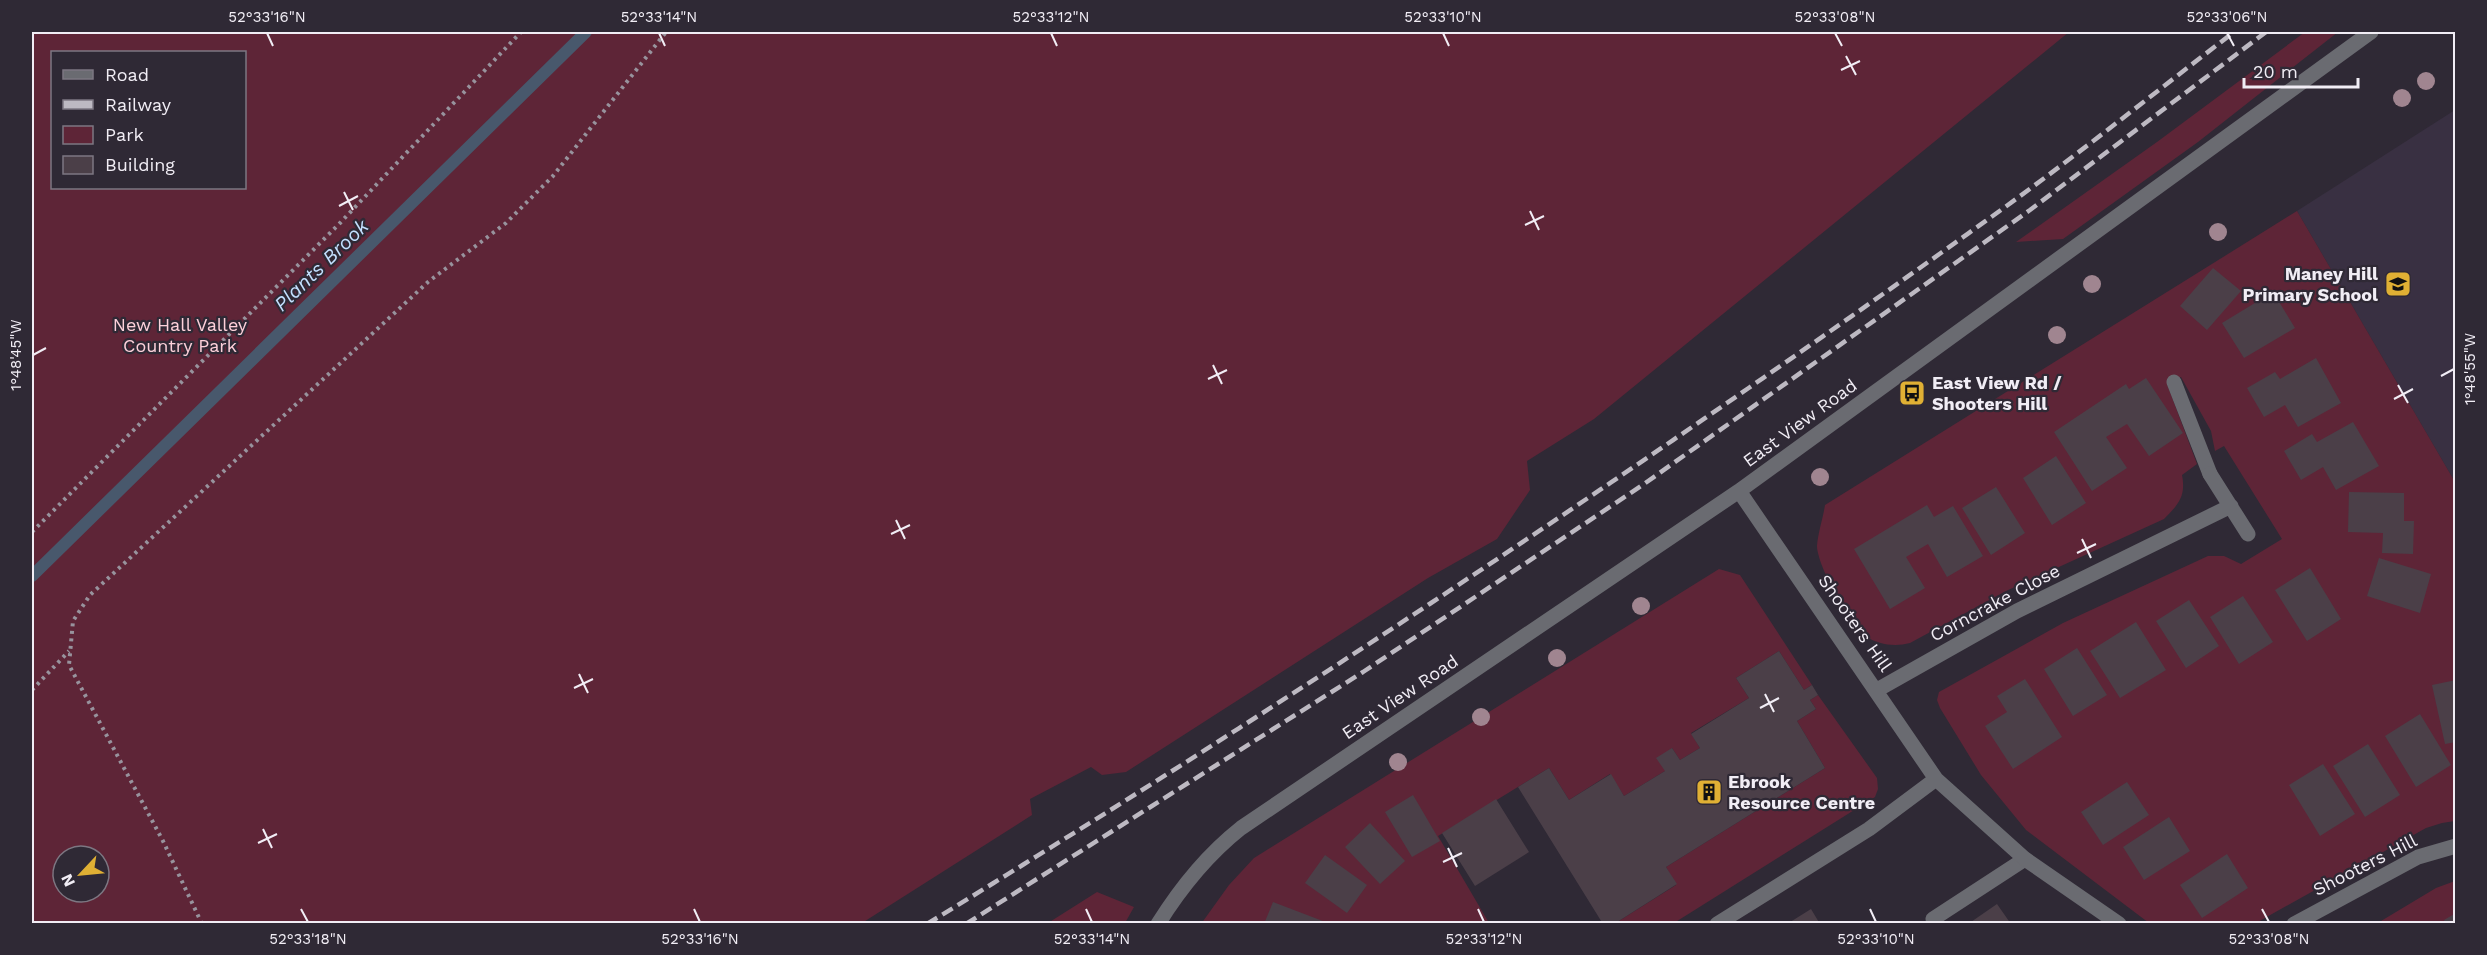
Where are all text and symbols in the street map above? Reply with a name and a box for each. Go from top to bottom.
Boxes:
text: 52°33'16"N [228,8,306,26]
text: 52°33'14"N [621,8,697,26]
text: 52°33'12"N [1012,8,1090,26]
text: 52°33'10"N [1404,8,1482,26]
text: 52°33'08"N [1794,8,1876,26]
text: 52°33'06"N [2187,8,2267,26]
legend [51,51,246,189]
scale bar [2244,51,2358,89]
text: 20 m [2253,61,2298,82]
text: Road [105,64,149,85]
text: Railway [105,94,172,115]
text: Park [105,124,144,145]
text: Building [105,154,175,175]
water label: Plants Brook [269,213,374,316]
place label: Maney Hill Primary School [2243,263,2378,305]
school or university icon: Maney Hill Primary School [2383,269,2413,299]
park label: New Hall Valley Country Park [113,314,248,356]
text: 1°48'45"W [7,319,25,391]
text: 1°48'55"W [2461,333,2479,405]
place label: East View Rd / Shooters Hill [1932,372,2062,414]
street label: East View Road [1739,374,1861,471]
bus stop icon: East View Rd / Shooters Hill [1897,378,1927,408]
street label: Corncrake Close [1926,560,2063,646]
street label: Shooters Hill [1814,570,1897,676]
street label: East View Road [1338,650,1462,743]
place label: Ebrook Resource Centre [1728,771,1875,813]
building icon: Ebrook Resource Centre [1694,777,1724,807]
street label: Shooters Hill [2309,829,2421,900]
north arrow [51,844,111,904]
text: N [57,871,79,890]
text: 52°33'18"N [269,930,347,948]
text: 52°33'16"N [661,930,739,948]
text: 52°33'14"N [1054,930,1130,948]
text: 52°33'12"N [1445,930,1523,948]
text: 52°33'10"N [1837,930,1915,948]
text: 52°33'08"N [2228,930,2310,948]

